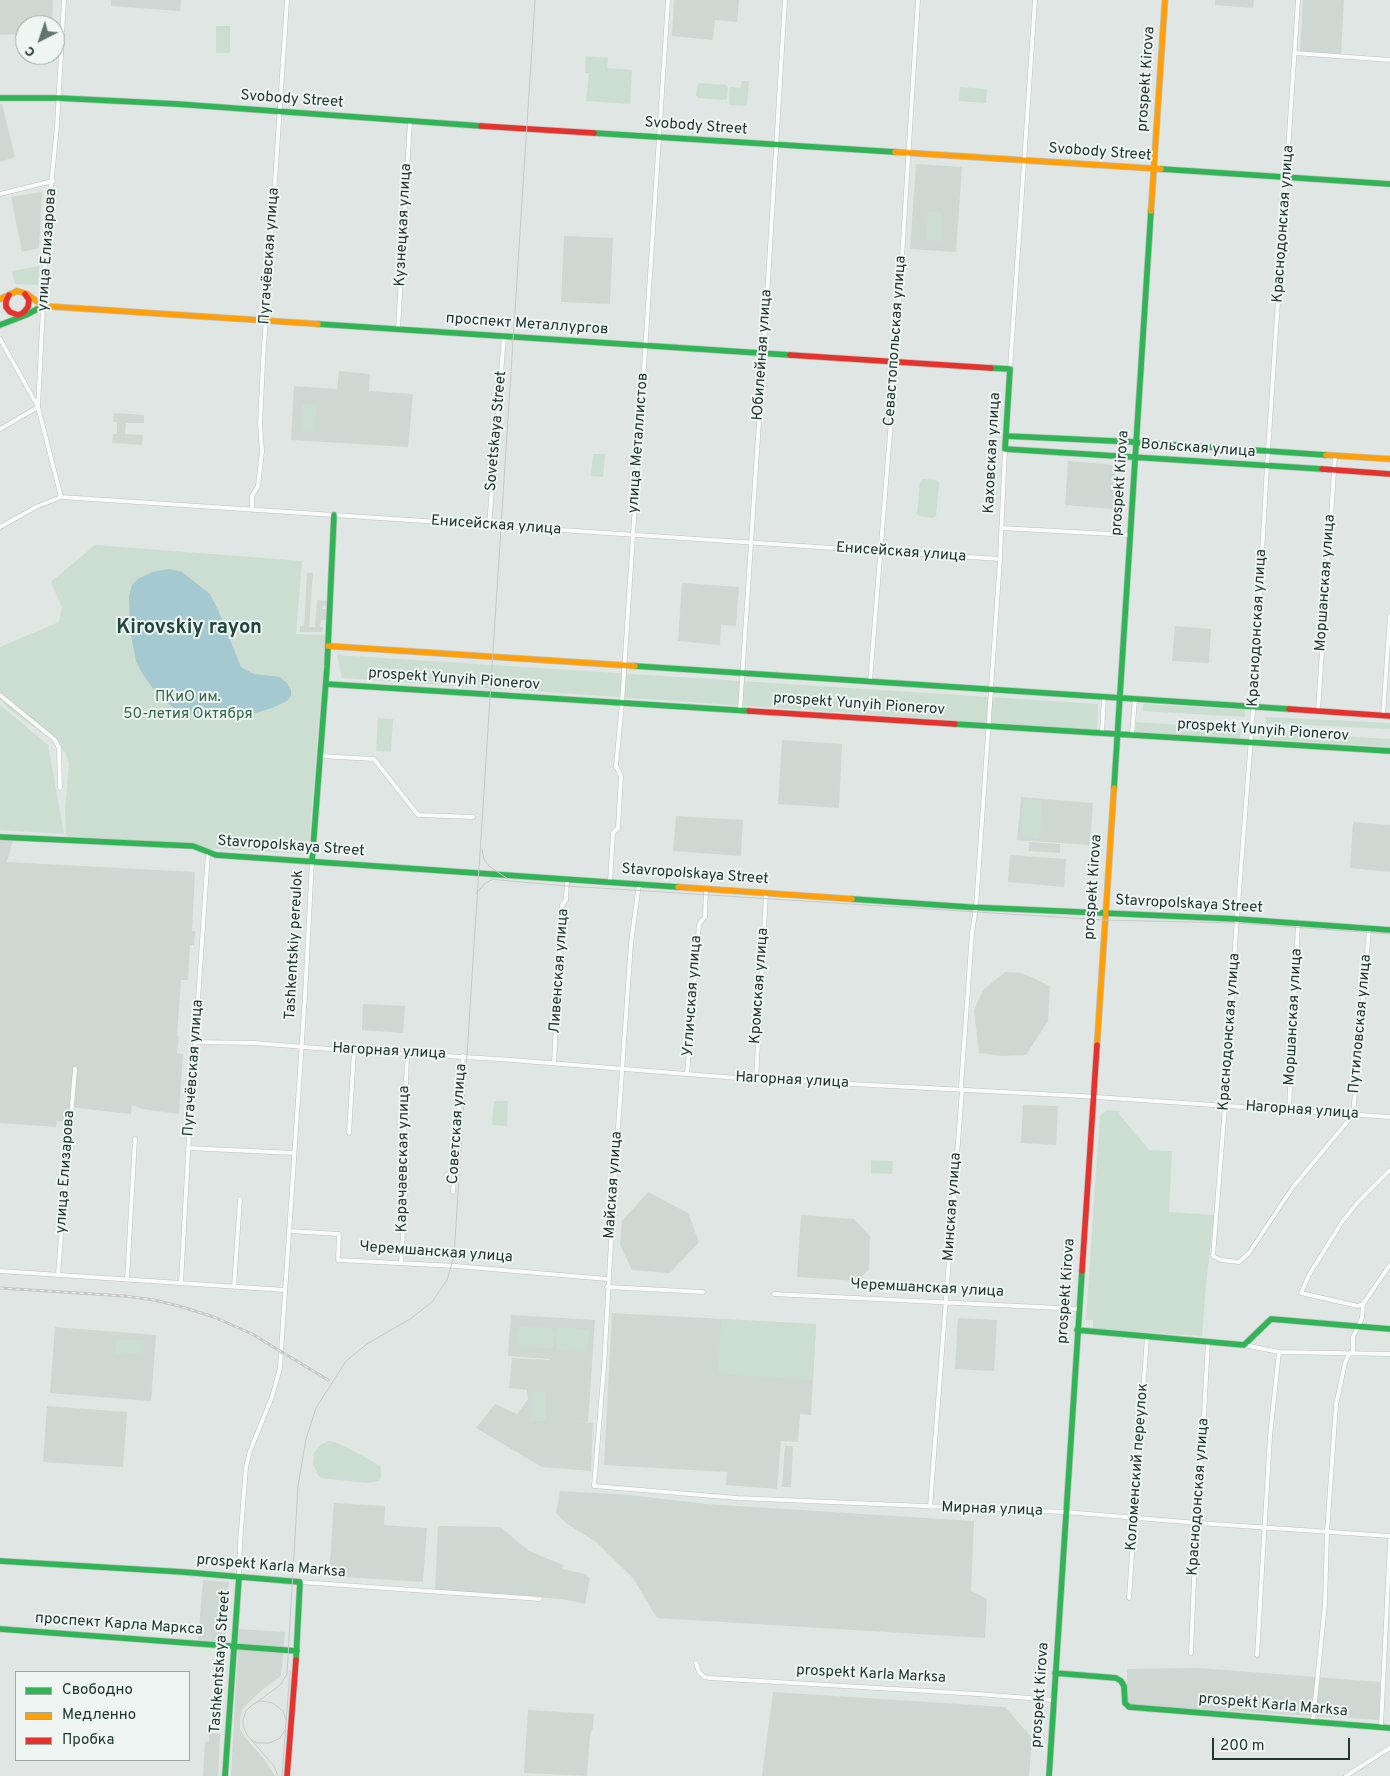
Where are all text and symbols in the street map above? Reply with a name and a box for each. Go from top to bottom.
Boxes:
north arrow [15,15,65,65]
street label: prospekt Kirova [1134,26,1160,132]
text: С [22,42,39,60]
street label: Svobody Street [240,87,344,113]
street label: Svobody Street [644,114,748,140]
street label: Svobody Street [1048,140,1152,166]
street label: Краснодонская улица [1270,145,1298,303]
street label: Кузнецкая улица [392,163,416,287]
street label: Пугачёвская улица [256,187,284,325]
street label: улица Елизарова [35,188,61,312]
street label: Севастопольская улица [881,255,911,427]
street label: Юбилейная улица [749,289,777,421]
street label: проспект Металлургов [445,310,609,340]
street label: Sovetskaya Street [483,370,511,492]
street label: улица Металлистов [625,372,653,514]
street label: Каховская улица [981,392,1005,514]
street label: prospekt Kirova [1108,430,1134,536]
street label: Вольская улица [1140,436,1256,462]
street label: Енисейская улица [430,512,562,540]
street label: Моршанская улица [1312,514,1340,652]
street label: Енисейская улица [835,539,967,567]
street label: Краснодонская улица [1245,549,1271,707]
district label: Kirovskiy rayon [116,617,262,641]
street label: prospekt Yunyih Pionerov [368,665,540,695]
park label: ПКиО им. 50-летия Октября [123,689,253,724]
street label: prospekt Yunyih Pionerov [773,690,945,720]
street label: prospekt Yunyih Pionerov [1177,716,1349,746]
street label: Stavropolskaya Street [217,833,365,861]
street label: prospekt Kirova [1081,834,1107,940]
street label: Stavropolskaya Street [621,861,769,889]
street label: Tashkentskiy pereulok [282,870,308,1020]
street label: Stavropolskaya Street [1115,892,1263,918]
street label: Ливенская улица [547,908,573,1034]
street label: Кромская улица [747,927,773,1045]
street label: Угличская улица [680,935,706,1057]
street label: Моршанская улица [1281,948,1307,1086]
street label: Краснодонская улица [1216,953,1244,1111]
street label: Путиловская улица [1346,954,1376,1094]
street label: Пугачёвская улица [180,999,208,1137]
street label: Нагорная улица [332,1040,446,1064]
street label: Советская улица [445,1063,471,1185]
street label: Нагорная улица [735,1069,849,1093]
street label: Карачаевская улица [394,1085,414,1233]
street label: Нагорная улица [1245,1098,1359,1124]
street label: улица Елизарова [53,1110,79,1234]
street label: Майская улица [601,1131,627,1239]
street label: Минская улица [940,1152,966,1262]
street label: prospekt Kirova [1054,1238,1080,1344]
street label: Черемшанская улица [359,1239,513,1267]
street label: Черемшанская улица [850,1276,1004,1302]
street label: Коломенский переулок [1123,1383,1153,1551]
street label: Краснодонская улица [1185,1418,1213,1576]
street label: Мирная улица [941,1499,1043,1521]
street label: prospekt Karla Marksa [196,1552,346,1582]
street label: Tashkentskaya Street [207,1590,235,1734]
street label: проспект Карла Маркса [34,1610,204,1640]
street label: prospekt Kirova [1028,1642,1054,1748]
street label: prospekt Karla Marksa [796,1662,946,1688]
legend [15,1671,190,1761]
text: Свободно [62,1681,133,1700]
street label: prospekt Karla Marksa [1198,1691,1348,1721]
text: Медленно [62,1706,136,1725]
scale bar [1215,1728,1352,1760]
text: Пробка [62,1731,114,1750]
text: 200 m [1220,1737,1265,1756]

